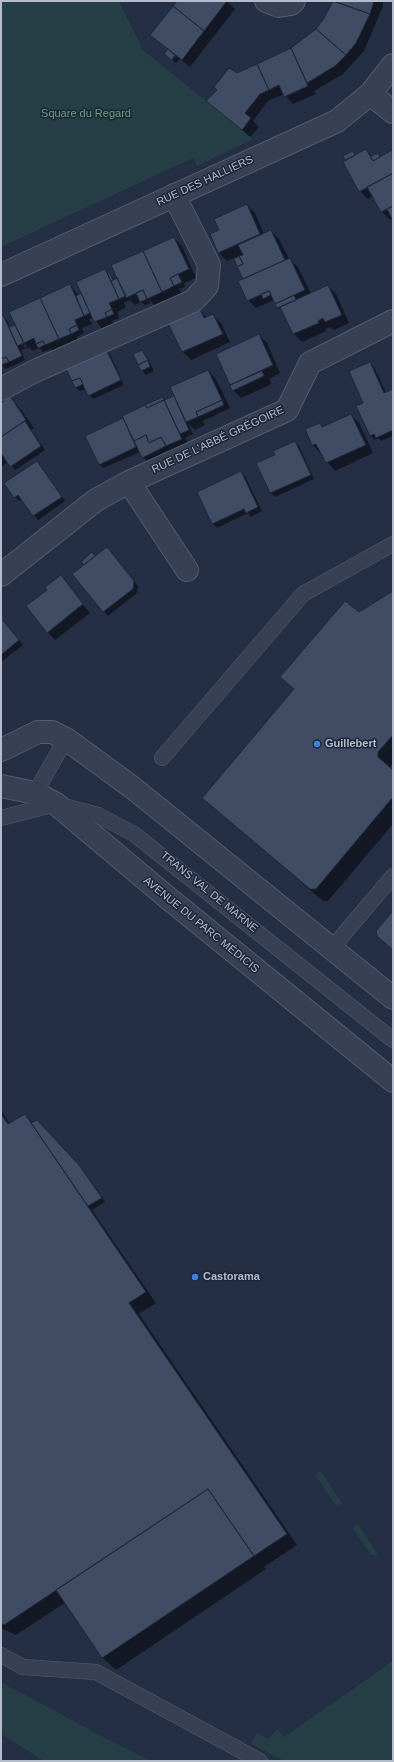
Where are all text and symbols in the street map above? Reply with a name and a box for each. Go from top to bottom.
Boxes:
park label: Square du Regard [41,107,131,121]
street label: RUE DES HALLIERS [155,153,255,209]
street label: RUE DE L'ABBÉ GRÉGOIRE [150,403,286,477]
place label: Guillebert [325,737,376,751]
marker: Guillebert [312,739,322,749]
street label: TRANS VAL DE MARNE [158,849,260,935]
street label: AVENUE DU PARC MÉDICIS [140,874,262,976]
place label: Castorama [203,1270,260,1284]
marker: Castorama [190,1272,200,1282]

